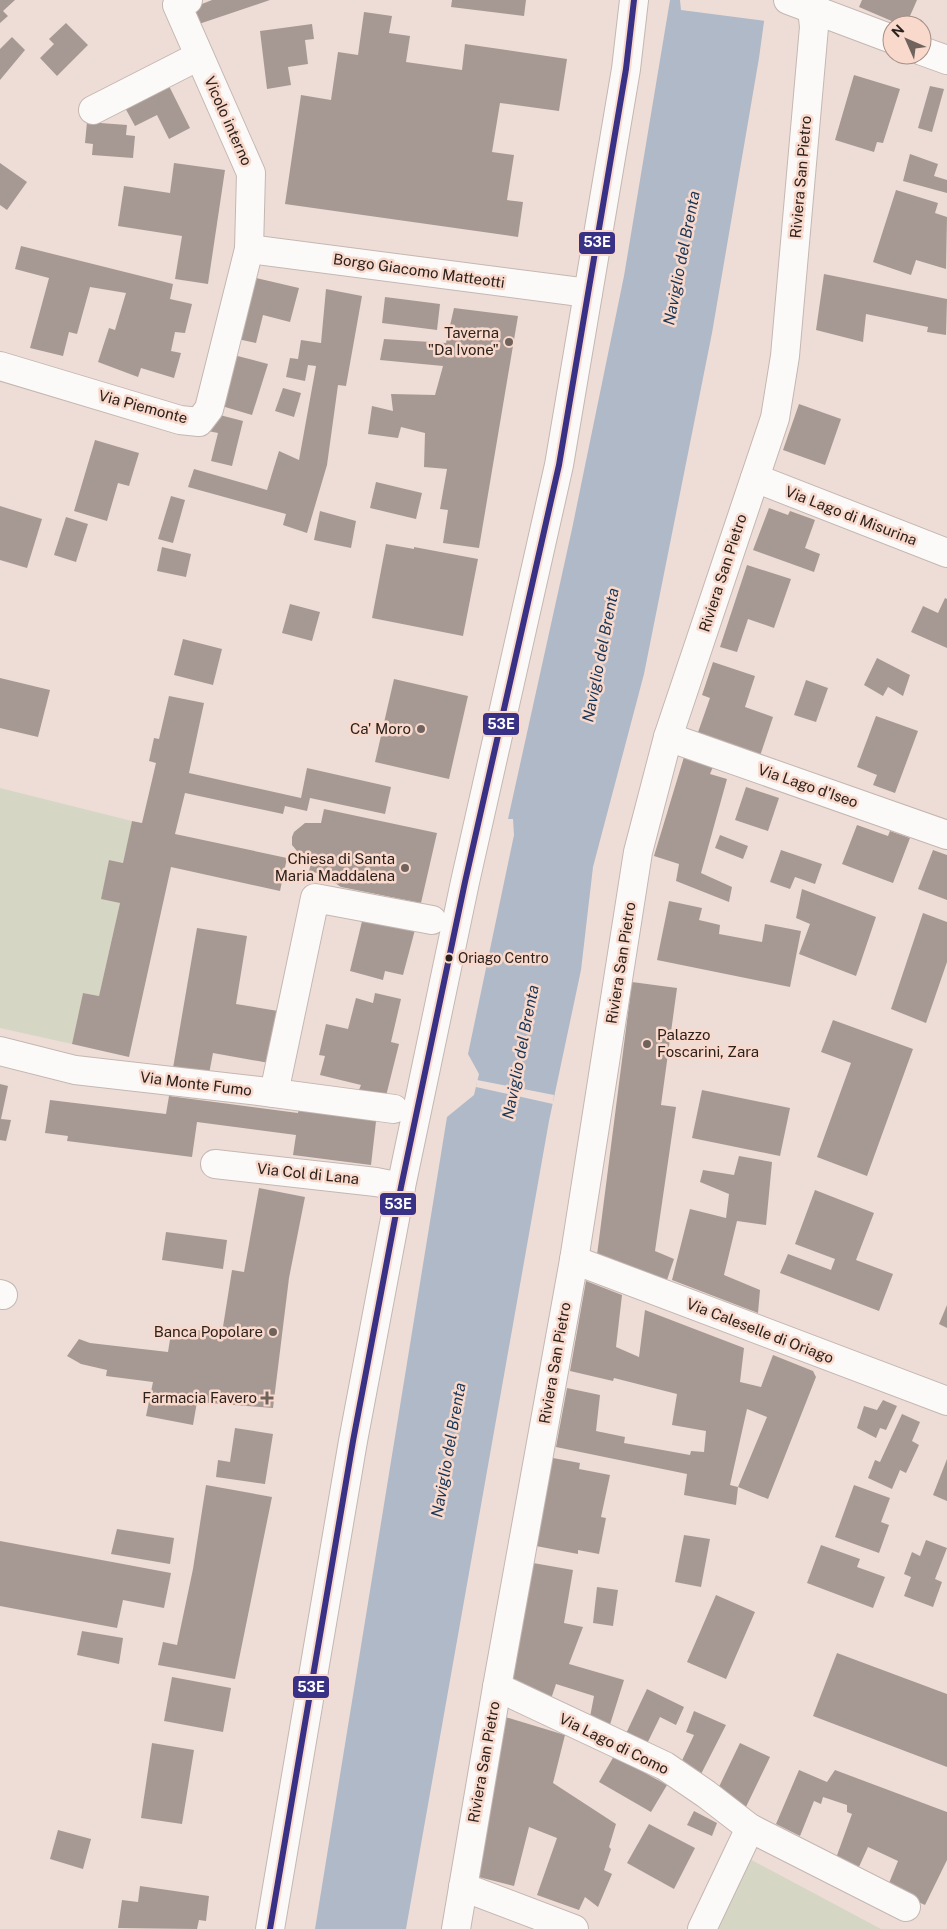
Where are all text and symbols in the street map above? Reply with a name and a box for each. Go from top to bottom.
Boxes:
north arrow [882,15,932,65]
text: N [888,21,907,40]
street label: Vicolo interno [201,74,256,168]
street label: Riviera San Pietro [787,115,814,239]
water label: Naviglio del Brenta [659,189,704,327]
line badge: 53E [578,231,616,255]
text: 53E [583,234,611,250]
street label: Borgo Giacomo Matteotti [332,250,506,291]
place label: Taverna "Da Ivone" [428,324,499,358]
marker: Taverna "Da Ivone" [503,336,515,348]
street label: Via Piemonte [97,386,189,427]
street label: Via Lago di Misurina [783,483,919,549]
street label: Riviera San Pietro [695,512,750,634]
water label: Naviglio del Brenta [578,586,623,724]
line badge: 53E [482,712,520,736]
text: 53E [487,716,515,732]
place label: Ca' Moro [350,720,411,737]
marker: Ca' Moro [415,723,427,735]
street label: Via Lago d'Iseo [756,760,860,811]
place label: Chiesa di Santa Maria Maddalena [275,850,395,884]
marker: Chiesa di Santa Maria Maddalena [399,862,411,874]
street label: Riviera San Pietro [602,901,639,1025]
place label: Oriago Centro [458,950,549,966]
marker: Oriago Centro [444,953,454,963]
water label: Naviglio del Brenta [498,983,543,1121]
place label: Palazzo Foscarini, Zara [657,1026,759,1060]
marker: Palazzo Foscarini, Zara [641,1038,653,1050]
street label: Via Monte Fumo [139,1068,253,1099]
street label: Via Col di Lana [256,1160,360,1187]
line badge: 53E [379,1192,417,1216]
text: 53E [384,1196,412,1212]
street label: Via Caleselle di Oriago [684,1295,836,1366]
street label: Riviera San Pietro [535,1301,574,1425]
place label: Banca Popolare [154,1323,263,1340]
marker: Banca Popolare [267,1326,279,1338]
water label: Naviglio del Brenta [427,1381,470,1519]
place label: Farmacia Favero [142,1389,257,1406]
marker: Farmacia Favero [261,1392,273,1404]
line badge: 53E [292,1675,330,1699]
text: 53E [297,1679,325,1695]
street label: Riviera San Pietro [464,1700,503,1824]
street label: Via Lago di Como [557,1710,672,1777]

